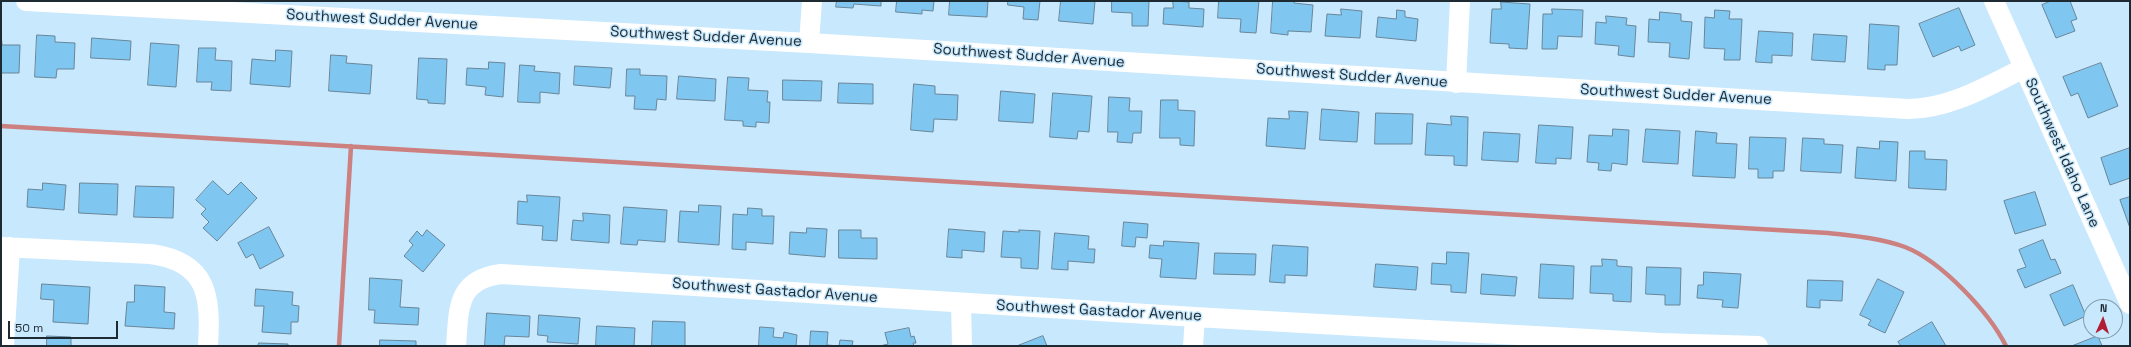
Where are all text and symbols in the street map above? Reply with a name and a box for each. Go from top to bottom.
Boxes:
street label: Southwest Sudder Avenue [286,6,478,34]
street label: Southwest Sudder Avenue [610,23,802,51]
street label: Southwest Sudder Avenue [933,40,1125,72]
street label: Southwest Sudder Avenue [1256,60,1448,92]
street label: Southwest Idaho Lane [2021,75,2103,231]
street label: Southwest Sudder Avenue [1580,81,1772,109]
street label: Southwest Gastador Avenue [672,275,878,307]
street label: Southwest Gastador Avenue [996,297,1202,325]
north arrow [2083,299,2123,339]
text: N [2100,301,2108,315]
scale bar [10,313,120,339]
text: 50 m [15,320,43,336]

